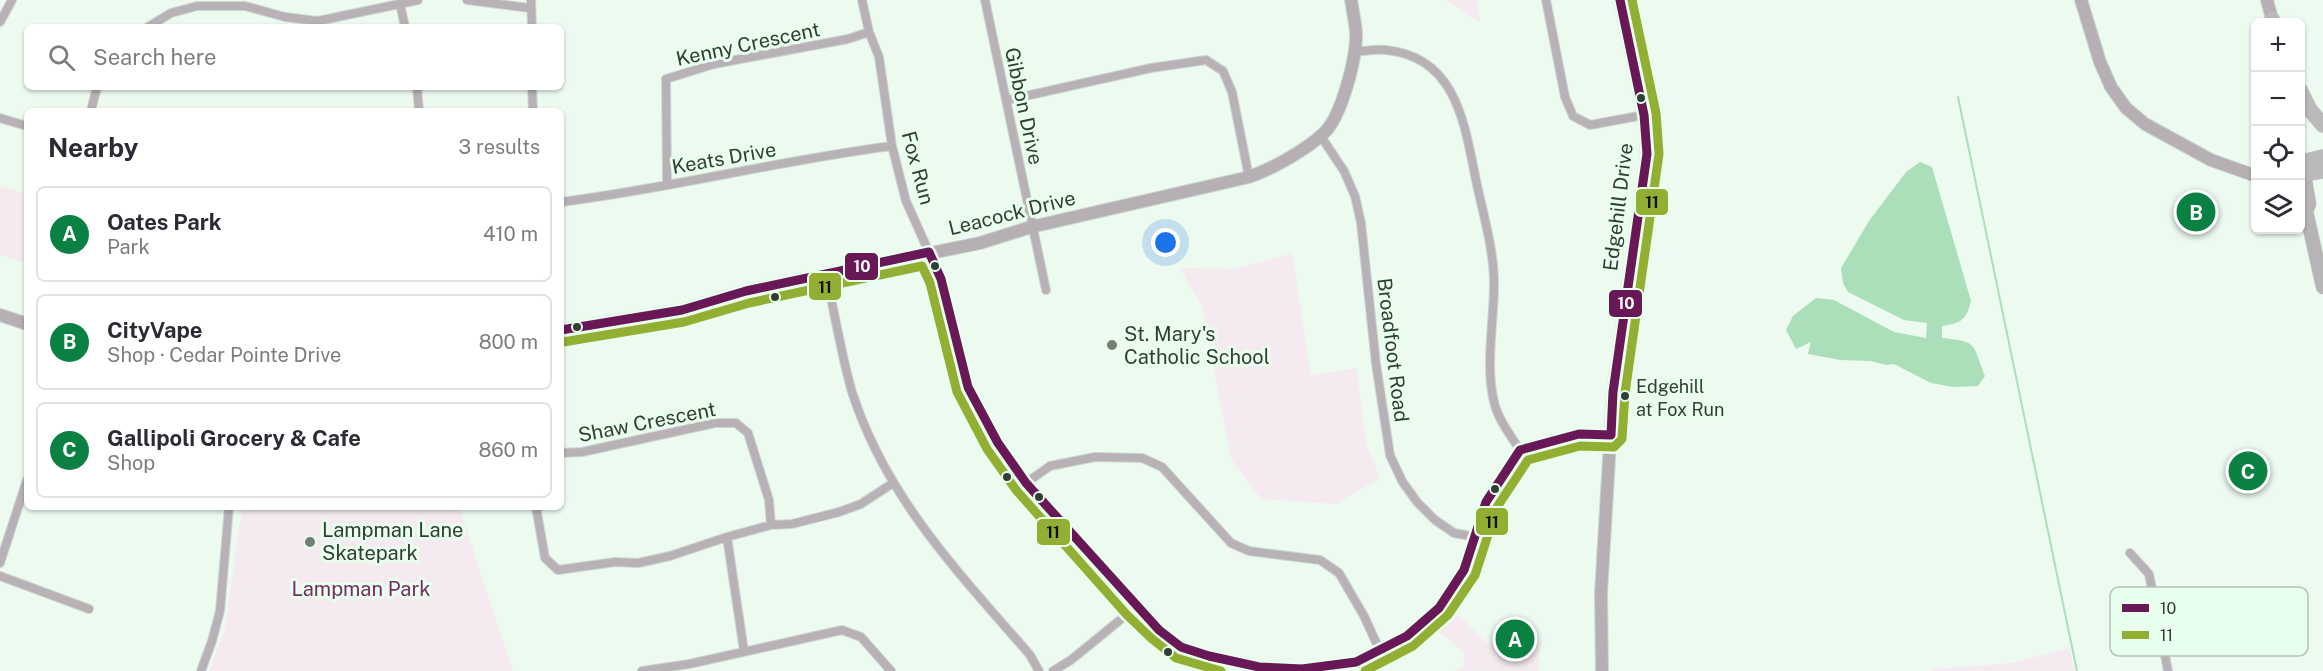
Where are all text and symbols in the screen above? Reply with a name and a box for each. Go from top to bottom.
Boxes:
street label: Kenny Crescent [674,17,822,71]
map controls [2251,18,2305,234]
button: + [2251,18,2305,72]
search box [24,24,564,90]
icon: search [45,41,78,74]
text: Search here [93,44,217,70]
street label: Gibbon Drive [1000,45,1048,167]
button: − [2251,72,2305,126]
unlabelled marker [1635,92,1647,104]
button: locate [2251,126,2305,180]
street label: Fox Run [897,129,939,207]
text: Nearby [48,132,138,163]
text: 3 results [459,135,540,159]
street label: Keats Drive [670,137,778,179]
street label: Edgehill Drive [1598,142,1638,272]
button: layers [2251,180,2305,234]
street label: Leacock Drive [946,186,1078,240]
line badge: 11 [1635,188,1669,216]
pin: B [2176,190,2216,234]
text: 11 [1645,193,1659,212]
text: Oates Park [107,209,222,235]
text: A [62,222,77,246]
text: 410 m [483,222,538,246]
your location [1151,228,1180,257]
text: Park [107,235,150,259]
line badge: 10 [844,252,879,281]
text: 10 [853,257,871,276]
unlabelled marker [929,260,941,272]
line badge: 11 [808,272,842,301]
street label: Broadfoot Road [1372,276,1414,424]
text: 11 [818,278,832,297]
line badge: 10 [1608,289,1643,318]
unlabelled marker [769,291,781,303]
text: 10 [1617,294,1635,313]
text: CityVape [107,317,203,343]
unlabelled marker [571,321,583,333]
place label: St. Mary's Catholic School [1124,322,1270,369]
text: B [63,330,76,354]
text: 800 m [479,330,538,354]
marker: St. Mary's Catholic School [1105,338,1119,352]
text: Shop · Cedar Pointe Drive [107,343,341,367]
place label: Edgehill at Fox Run [1636,376,1724,420]
marker: Edgehill at Fox Run [1619,390,1631,402]
street label: Shaw Crescent [576,397,718,447]
text: Gallipoli Grocery & Cafe [107,425,361,451]
text: C [62,438,77,462]
text: 860 m [478,438,538,462]
pin: C [2228,448,2268,494]
text: Shop [107,451,155,475]
unlabelled marker [1001,471,1013,483]
unlabelled marker [1489,483,1501,495]
unlabelled marker [1033,491,1045,503]
line badge: 11 [1475,507,1509,536]
text: 11 [1485,513,1499,532]
place label: Lampman Lane Skatepark [322,518,463,565]
line badge: 11 [1036,518,1071,546]
text: 11 [1046,523,1060,542]
marker: Lampman Lane Skatepark [303,535,317,549]
park label: Lampman Park [292,577,430,601]
legend [2110,587,2308,656]
text: 10 [2160,599,2177,618]
pin: A [1496,616,1534,662]
text: 11 [2160,626,2173,645]
unlabelled marker [1162,646,1174,658]

